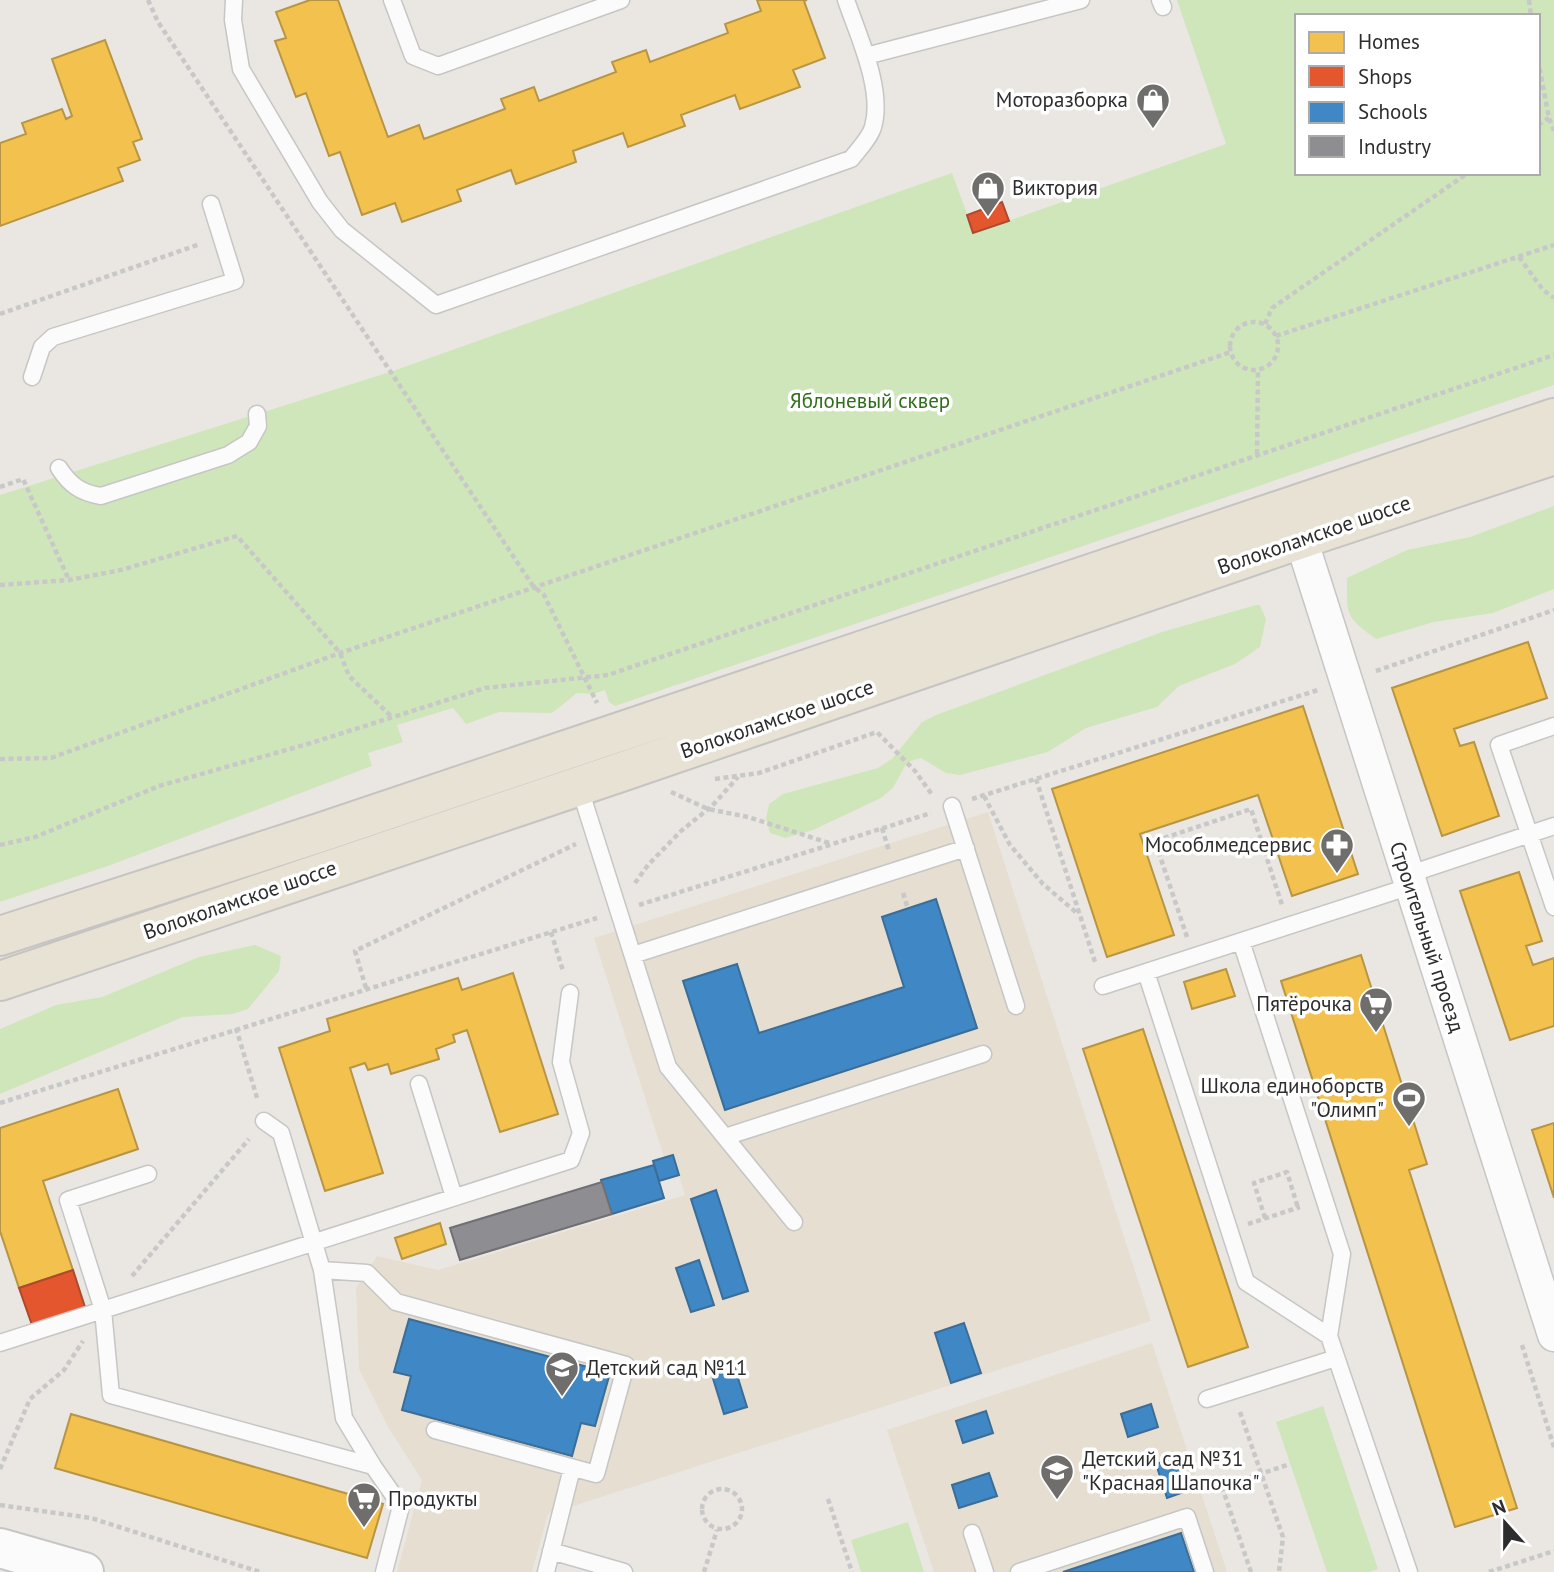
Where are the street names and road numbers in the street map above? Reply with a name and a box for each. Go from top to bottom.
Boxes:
street label: Волоколамское шоссе [1214,489,1414,580]
street label: Волоколамское шоссе [677,673,877,764]
street label: Строительный проезд [1384,838,1471,1036]
street label: Волоколамское шоссе [140,854,340,945]

